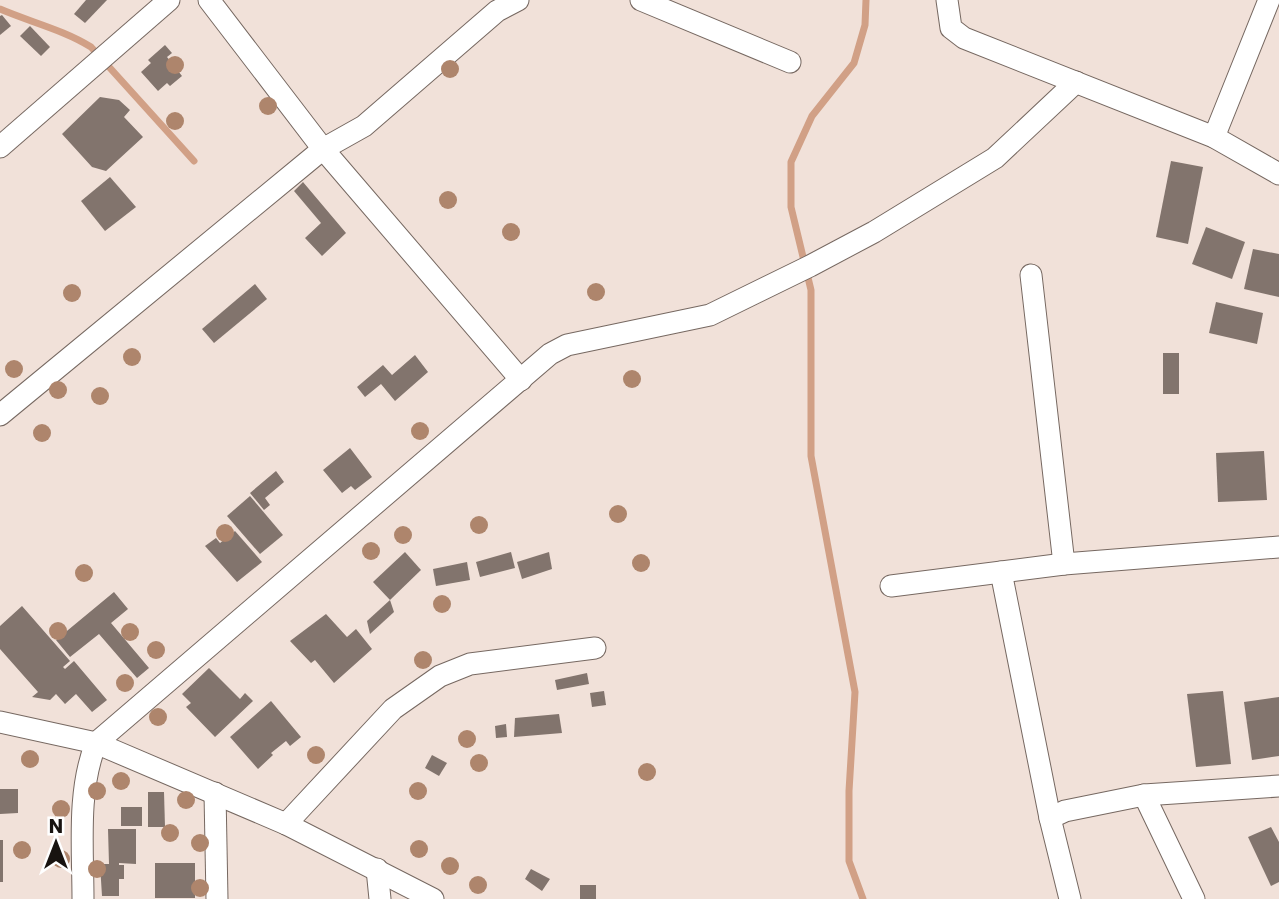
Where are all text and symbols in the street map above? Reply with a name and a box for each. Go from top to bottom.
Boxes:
north arrow [21,808,91,878]
text: N [49,813,63,840]

